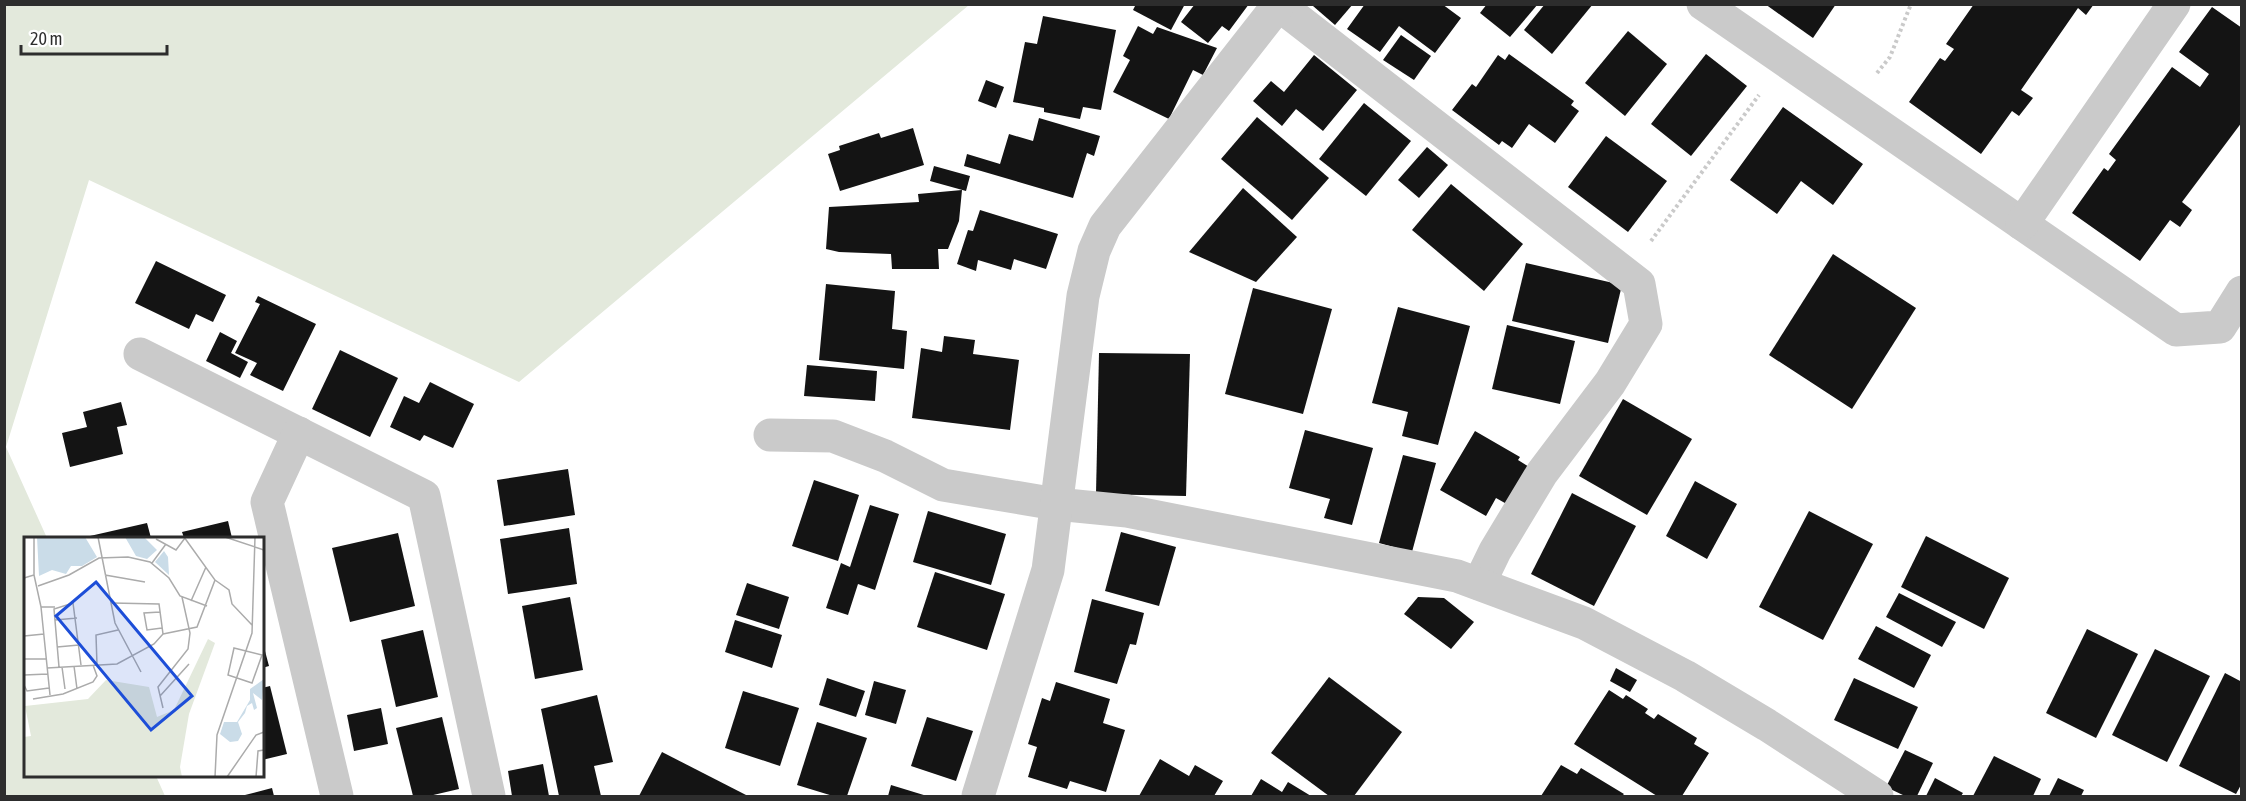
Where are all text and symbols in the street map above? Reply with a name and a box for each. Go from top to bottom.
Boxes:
scale bar [21,18,166,56]
text: 20 m [30,28,62,49]
inset map [24,537,264,777]

